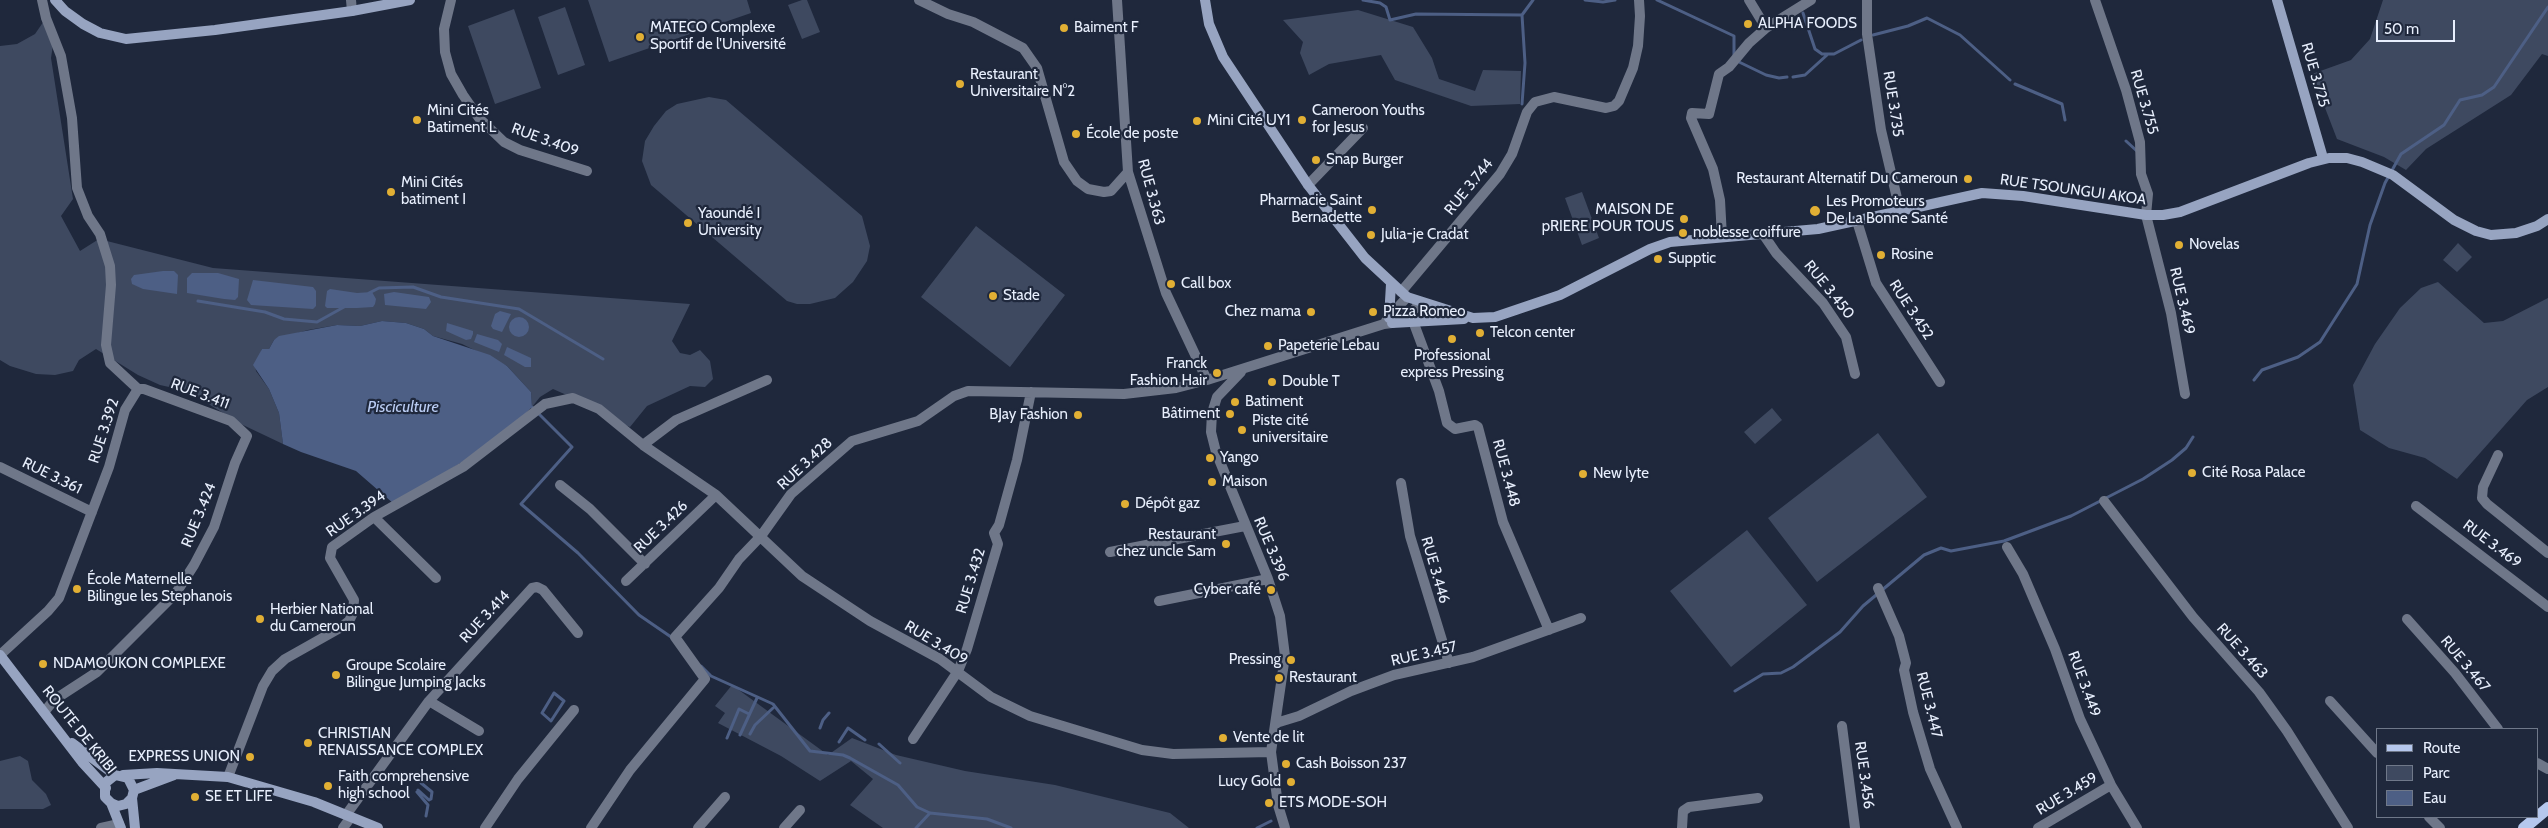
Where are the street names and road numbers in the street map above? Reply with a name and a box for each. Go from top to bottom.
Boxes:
street label: RUE 3.725 [2297,41,2333,109]
street label: RUE 3.755 [2126,68,2162,136]
street label: RUE 3.735 [1879,70,1907,138]
street label: RUE 3.409 [509,119,581,161]
street label: RUE 3.744 [1441,155,1497,219]
street label: RUE 3.363 [1134,157,1168,227]
street label: RUE TSOUNGUI AKOA [1999,171,2147,209]
street label: RUE 3.450 [1800,257,1858,323]
street label: RUE 3.469 [2166,266,2198,336]
street label: RUE 3.452 [1885,277,1937,343]
street label: RUE 3.411 [168,375,232,413]
street label: RUE 3.392 [85,396,123,466]
street label: RUE 3.428 [774,434,836,494]
street label: RUE 3.448 [1488,437,1524,509]
street label: RUE 3.361 [19,454,85,498]
street label: RUE 3.424 [178,480,220,550]
street label: RUE 3.394 [323,487,389,541]
street label: RUE 3.426 [630,497,692,557]
street label: RUE 3.396 [1249,514,1293,584]
street label: RUE 3.469 [2459,516,2525,572]
street label: RUE 3.446 [1417,535,1453,605]
street label: RUE 3.432 [953,546,989,616]
street label: RUE 3.414 [456,587,514,647]
street label: RUE 3.409 [901,617,971,669]
street label: RUE 3.463 [2213,620,2271,682]
street label: RUE 3.467 [2436,632,2494,696]
street label: RUE 3.457 [1389,638,1459,670]
street label: RUE 3.449 [2064,649,2104,719]
street label: RUE 3.447 [1912,670,1946,740]
street label: ROUTE DE KRIBI [38,682,120,778]
street label: RUE 3.456 [1850,740,1878,810]
street label: RUE 3.459 [2033,769,2101,819]

